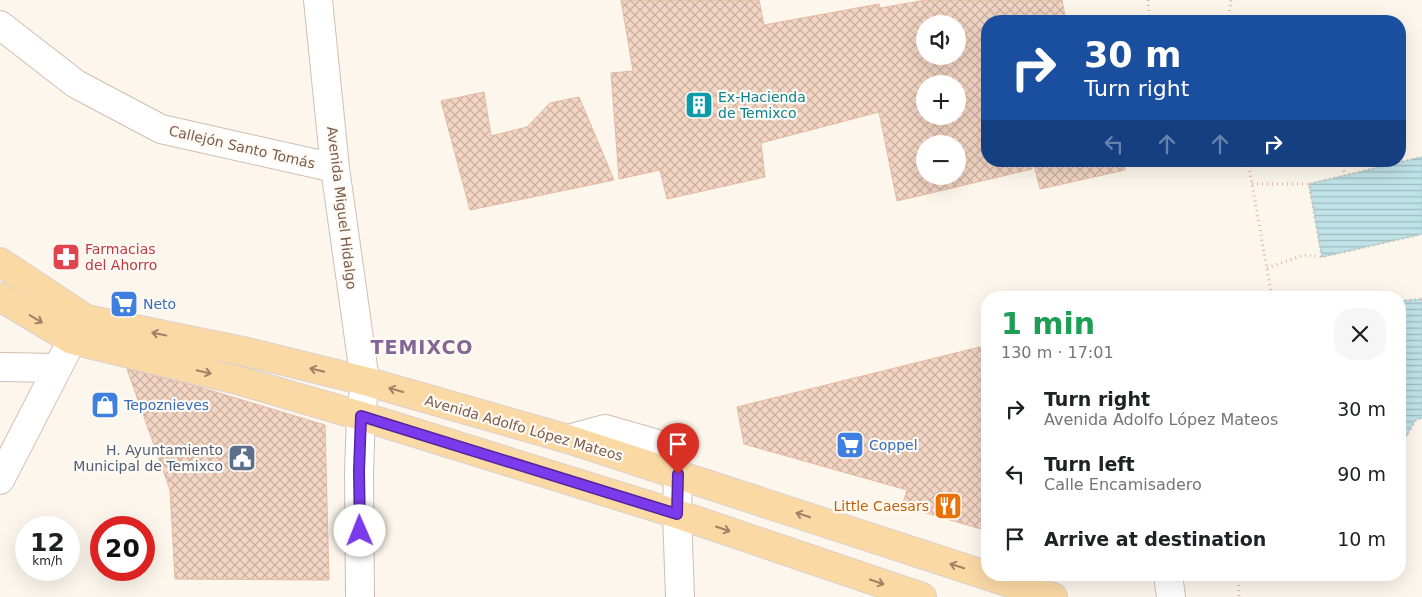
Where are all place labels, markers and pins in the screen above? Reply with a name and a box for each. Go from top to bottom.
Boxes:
place label: Ex-Hacienda de Temixco [718,89,806,121]
building icon: Ex-Hacienda de Temixco [684,90,714,120]
place label: Farmacias del Ahorro [85,241,157,273]
pharmacy icon: Farmacias del Ahorro [51,242,81,272]
supermarket icon: Neto [109,289,139,319]
place label: Neto [143,296,176,312]
shop icon: Tepoznieves [90,390,120,420]
place label: Tepoznieves [123,397,209,413]
pin [657,423,699,474]
supermarket icon: Coppel [835,430,865,460]
place label: Coppel [869,437,918,453]
place label: H. Ayuntamiento Municipal de Temixco [73,442,223,474]
public building icon: H. Ayuntamiento Municipal de Temixco [227,443,257,473]
restaurant icon: Little Caesars [933,491,963,521]
place label: Little Caesars [833,498,929,514]

